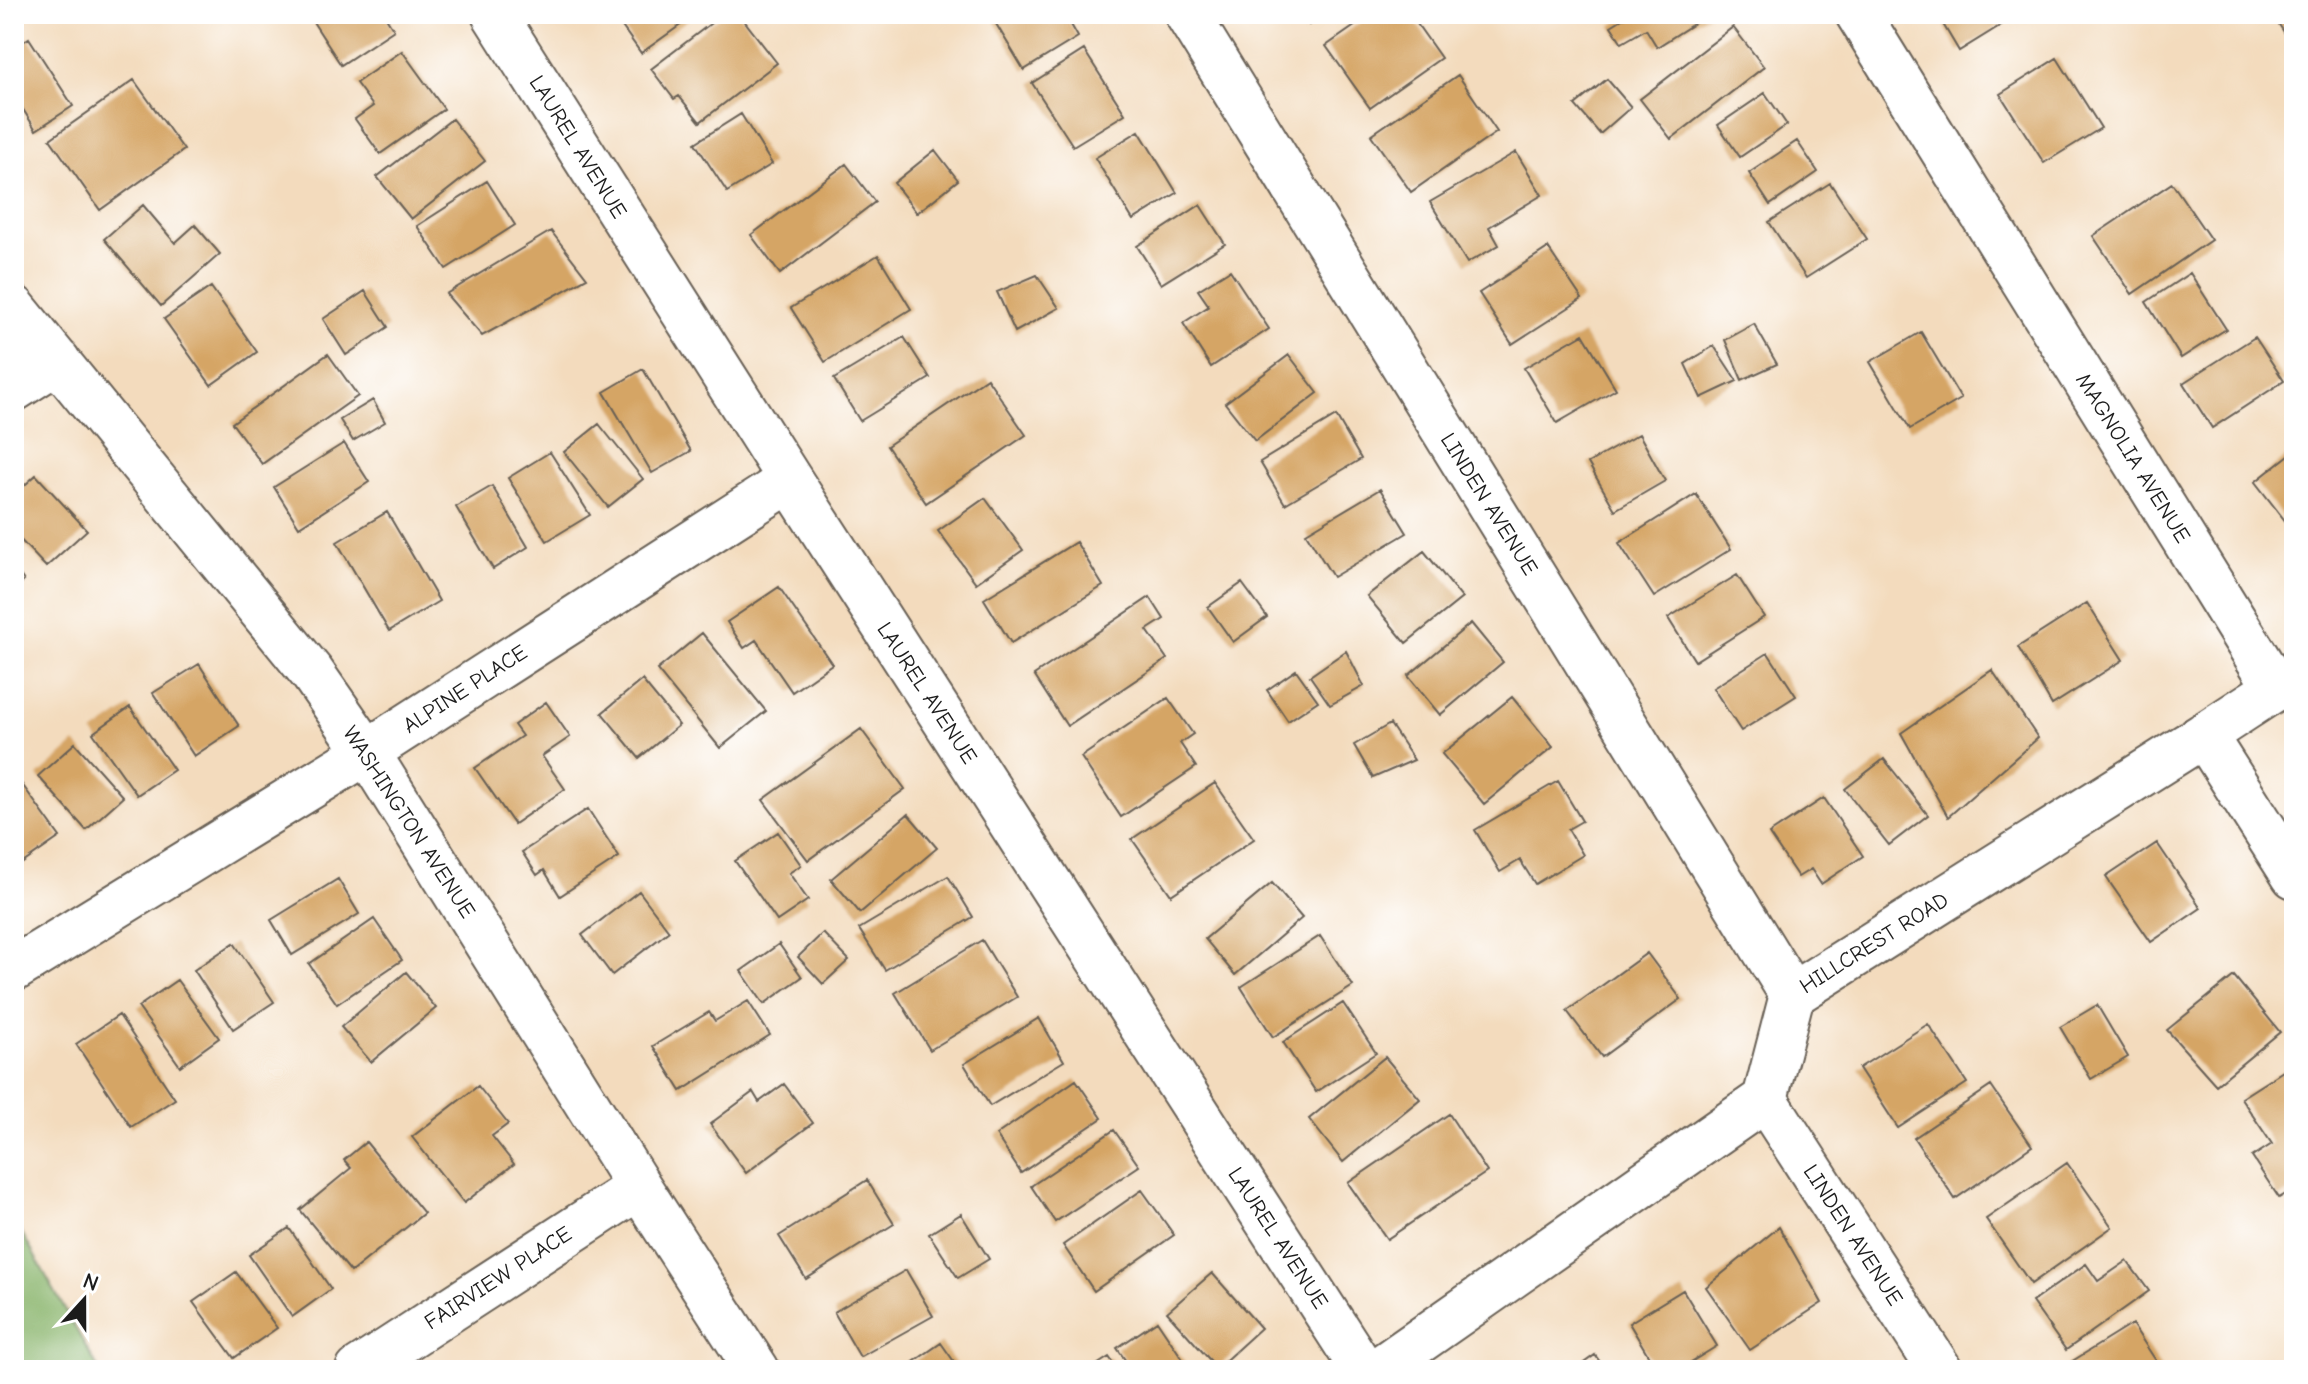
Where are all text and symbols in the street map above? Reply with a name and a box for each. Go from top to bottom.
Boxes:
street label: LAUREL AVENUE [524,71,632,223]
street label: MAGNOLIA AVENUE [2070,368,2196,548]
street label: LINDEN AVENUE [1435,428,1543,580]
street label: LAUREL AVENUE [872,617,982,769]
street label: ALPINE PLACE [398,639,532,739]
street label: WASHINGTON AVENUE [337,721,481,923]
street label: HILLCREST ROAD [1795,887,1953,999]
street label: LINDEN AVENUE [1798,1160,1908,1310]
street label: LAUREL AVENUE [1223,1162,1333,1314]
street label: FAIRVIEW PLACE [420,1221,576,1335]
north arrow [44,1260,124,1340]
text: N [79,1268,102,1297]

